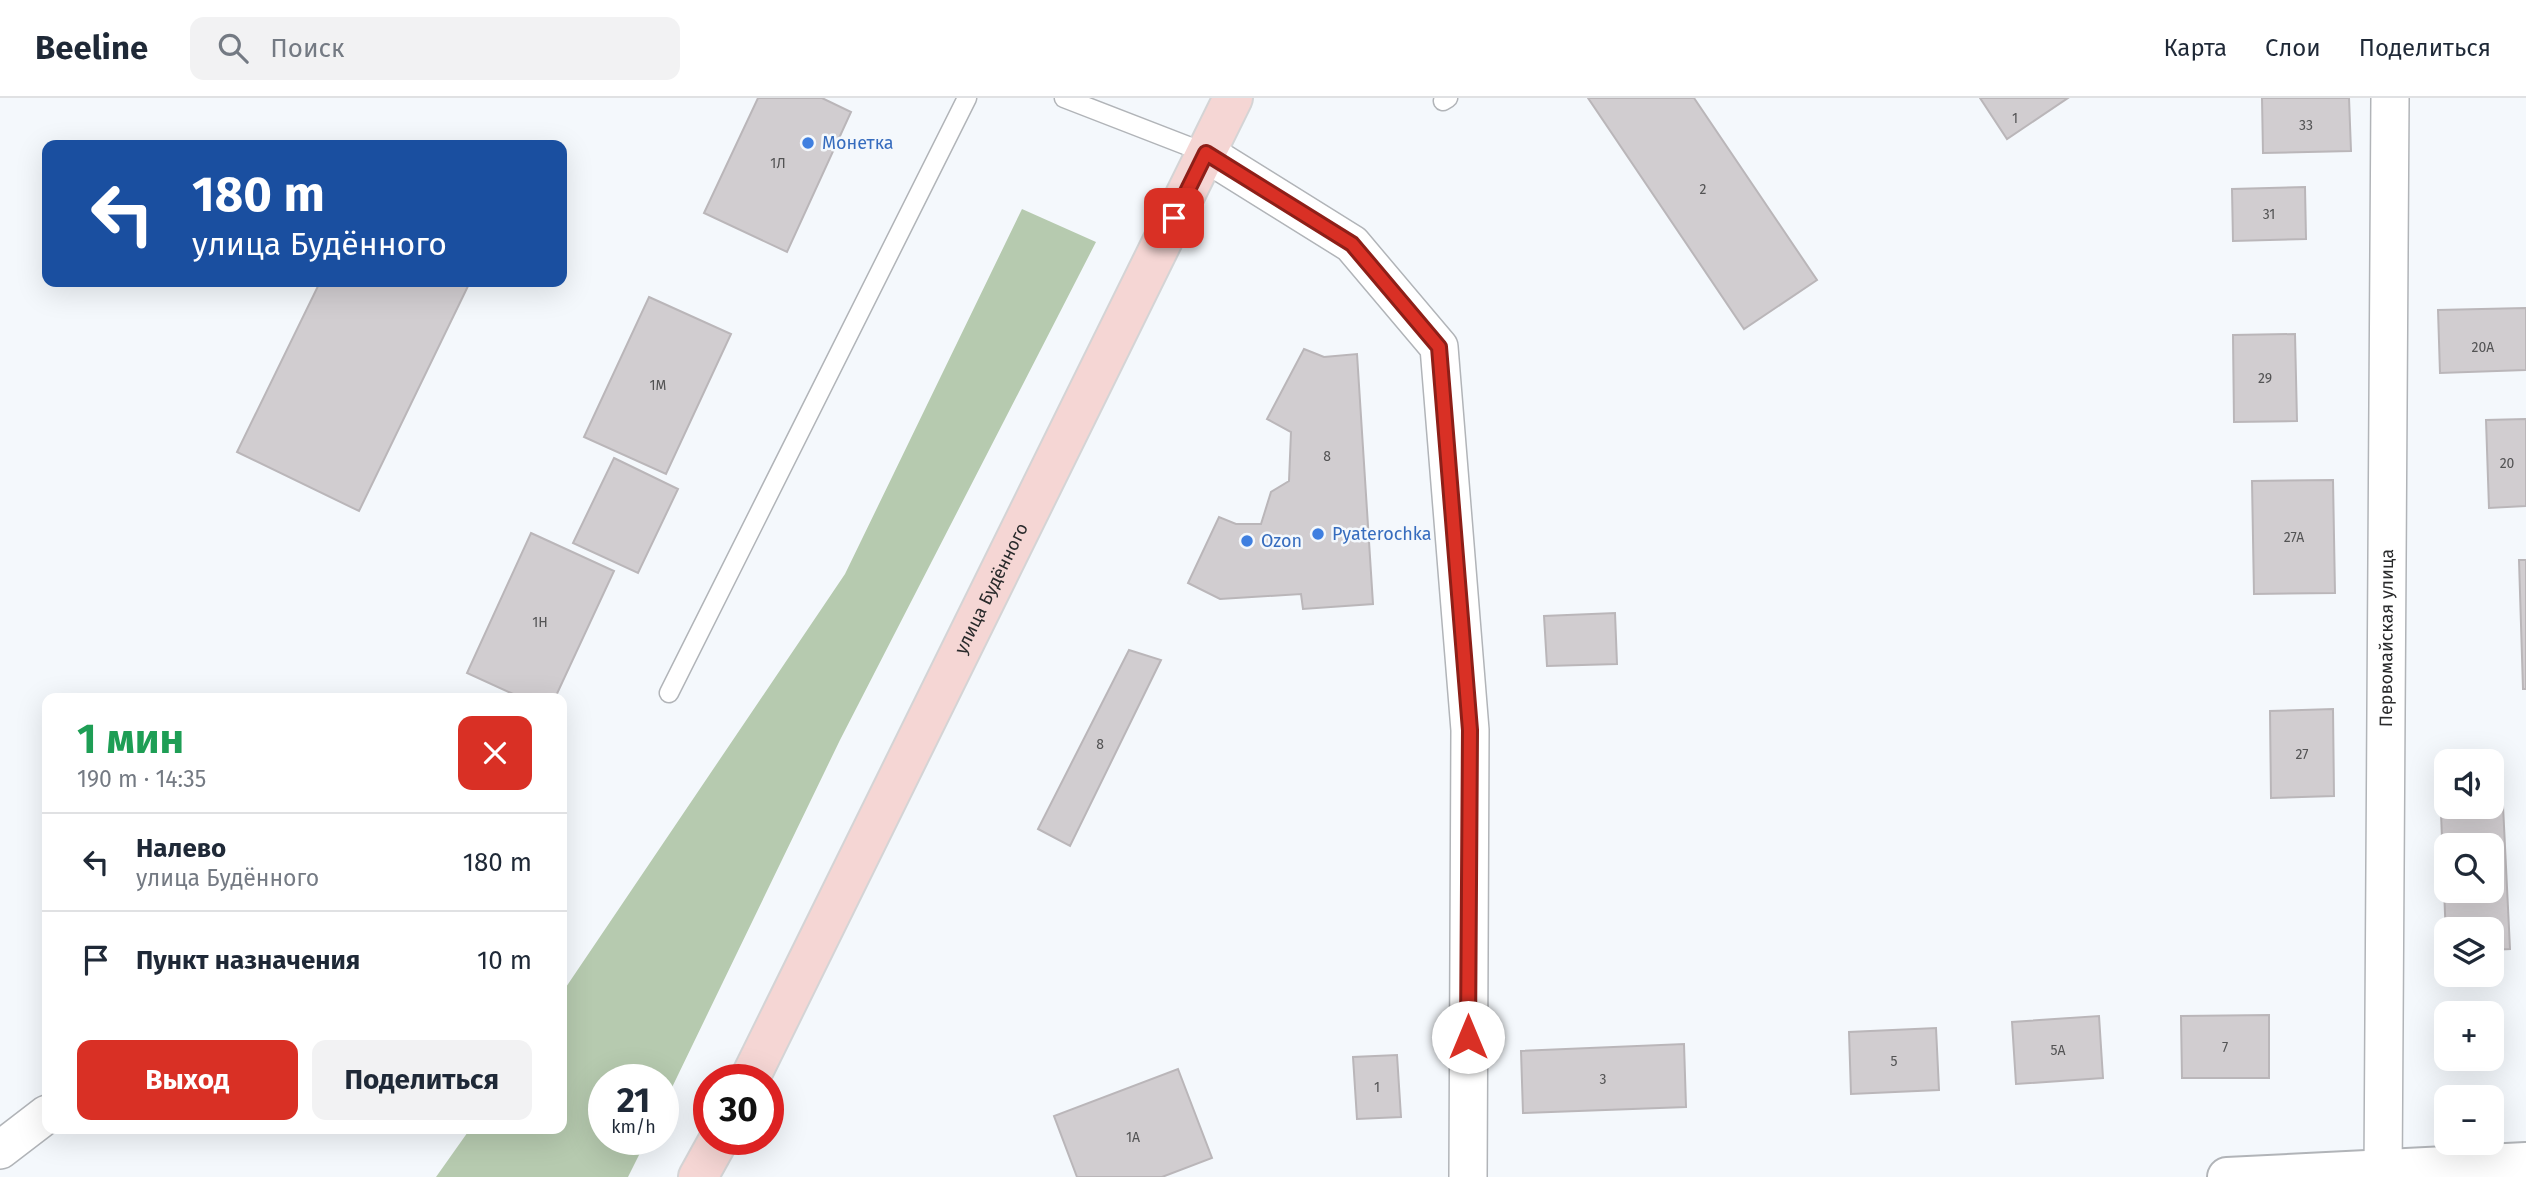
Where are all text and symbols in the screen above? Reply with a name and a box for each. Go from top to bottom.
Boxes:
search box [190,17,680,80]
text: Beeline [35,28,148,68]
icon: search [214,29,252,67]
text: Поиск [270,33,344,64]
text: Карта [2163,34,2227,62]
text: Слои [2265,34,2321,62]
text: Поделиться [2359,34,2491,62]
house number: 1 [2012,110,2018,127]
house number: 33 [2299,117,2313,134]
place label: Монетка [822,132,894,154]
marker: Монетка [800,135,816,151]
house number: 1Л [770,155,786,172]
text: 180 m [192,165,325,224]
icon: left [77,168,168,259]
house number: 2 [1700,181,1707,198]
pin [1144,188,1204,248]
icon: arrive [1155,199,1193,237]
house number: 31 [2263,206,2275,223]
text: улица Будённого [192,225,447,263]
house number: 20А [2472,339,2494,356]
house number: 29 [2258,370,2272,387]
house number: 1М [650,377,667,394]
house number: 8 [1323,448,1331,465]
house number: 20 [2500,455,2515,472]
street label: улица Будённого [950,519,1033,658]
place label: Pyaterochka [1332,523,1432,545]
marker: Pyaterochka [1310,526,1326,542]
house number: 27А [2284,529,2304,546]
place label: Ozon [1261,530,1302,552]
marker: Ozon [1239,533,1255,549]
street label: Первомайская улица [2375,549,2398,727]
house number: 1Н [532,614,548,631]
text: 1 мин [77,714,184,764]
button: close [458,716,532,790]
house number: 8 [1096,736,1104,753]
house number: 27 [2295,746,2309,763]
map controls [2434,749,2504,1155]
button: sound [2434,749,2504,819]
text: 190 m · 14:35 [77,765,206,793]
text: Налево [136,833,226,864]
button: search [2434,833,2504,903]
icon: left [77,843,115,881]
text: 180 m [463,847,532,878]
text: улица Будённого [136,864,319,892]
button: layers [2434,917,2504,987]
icon: arrive [77,941,115,979]
text: Пункт назначения [136,945,360,976]
text: 10 m [477,945,532,976]
position arrow [1431,1000,1505,1074]
button: + [2434,1001,2504,1071]
house number: 7 [2222,1039,2228,1056]
button: Выход [77,1040,298,1120]
button: Поделиться [312,1040,532,1120]
house number: 5А [2050,1042,2066,1059]
house number: 5 [1890,1053,1898,1070]
speed limit sign: 30 [693,1064,784,1155]
house number: 3 [1600,1071,1607,1088]
text: 21 [617,1079,650,1121]
house number: 1 [1374,1079,1380,1096]
button: − [2434,1085,2504,1155]
text: km/h [611,1116,656,1138]
house number: 1А [1126,1129,1140,1146]

